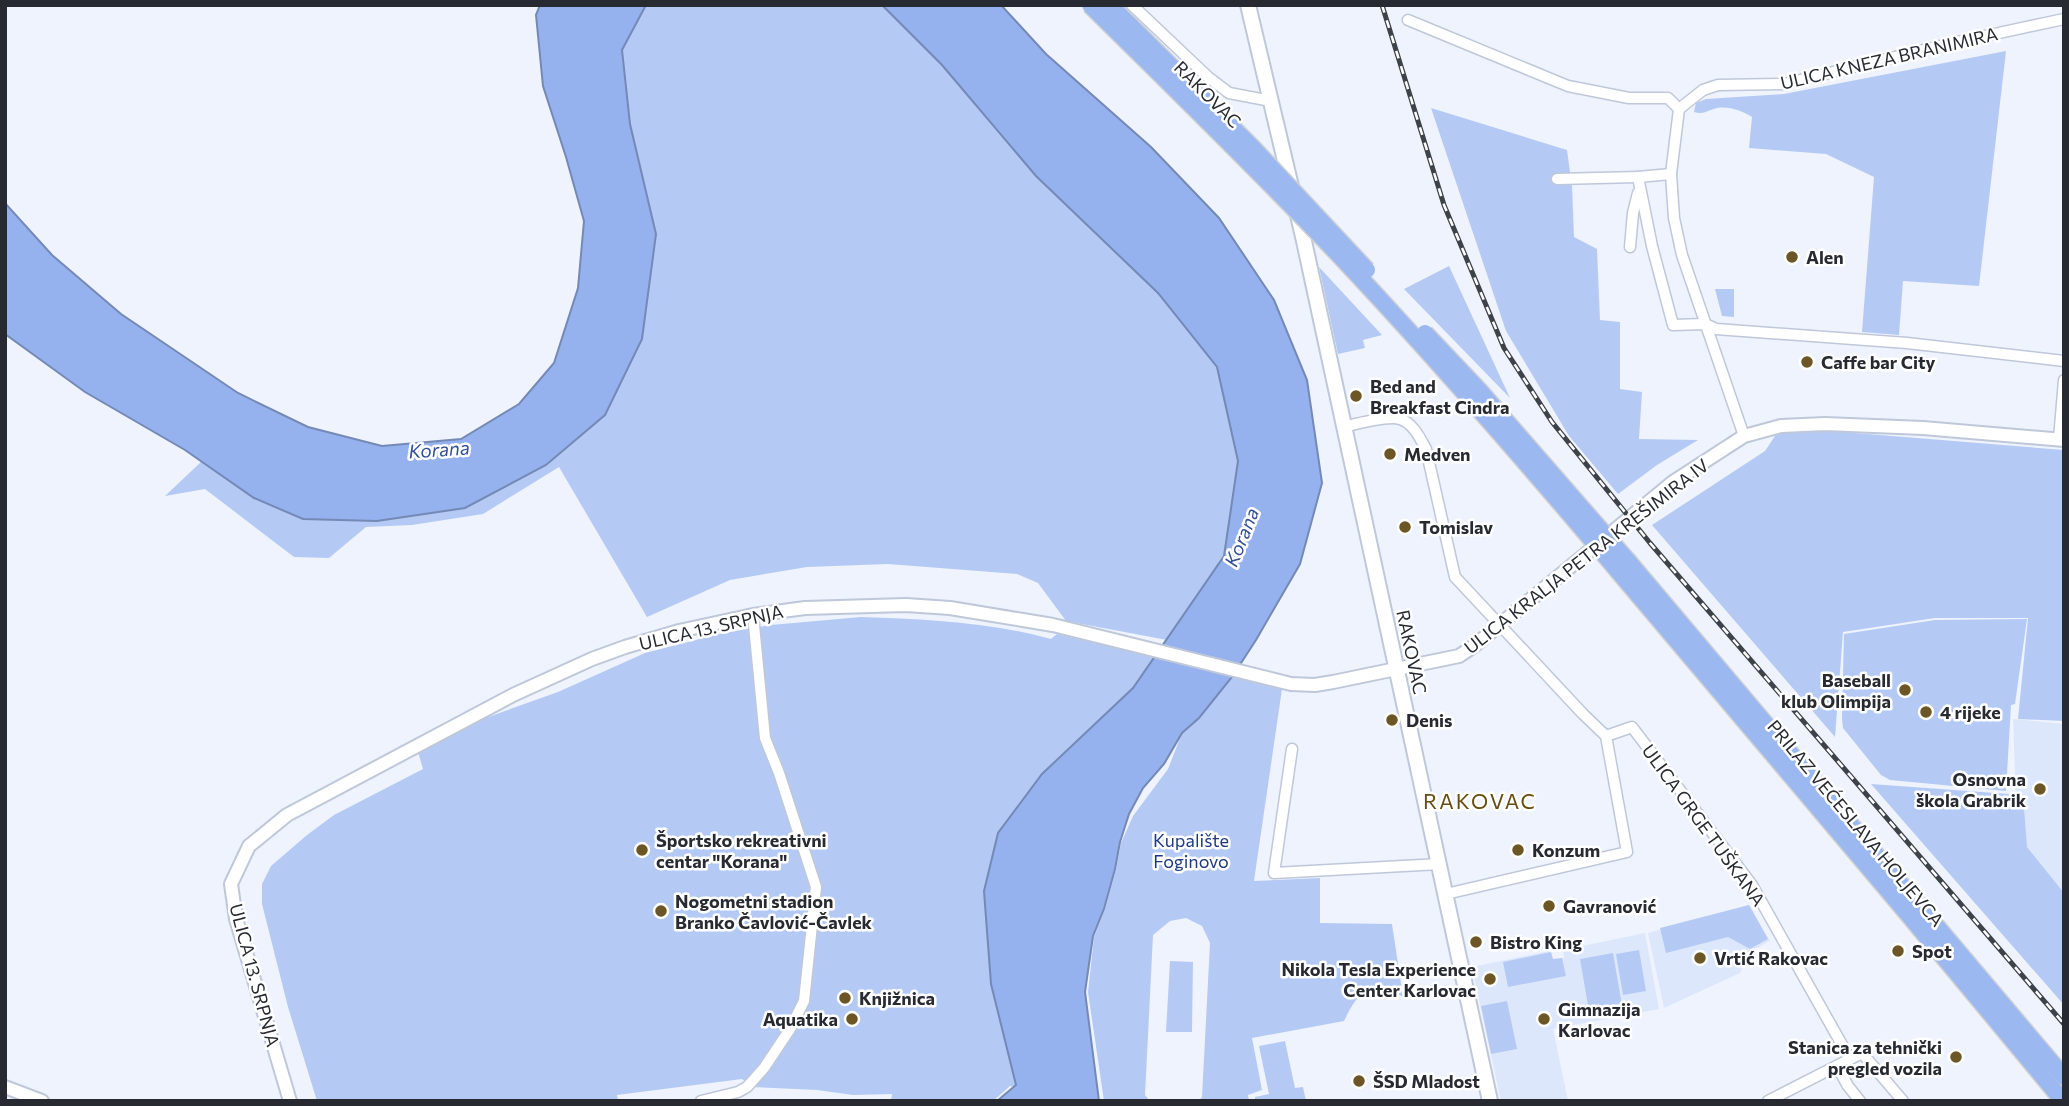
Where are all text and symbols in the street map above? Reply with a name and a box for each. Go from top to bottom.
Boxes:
street label: ULICA KNEZA BRANIMIRA [1778,22,2000,94]
street label: RAKOVAC [1170,56,1246,132]
place label: Alen [1806,246,1844,268]
marker: Alen [1784,249,1800,265]
place label: Caffe bar City [1821,351,1936,373]
marker: Caffe bar City [1799,354,1815,370]
place label: Bed and Breakfast Cindra [1370,375,1509,418]
marker: Bed and Breakfast Cindra [1348,388,1364,404]
water label: Korana [408,435,470,463]
place label: Medven [1404,443,1471,465]
marker: Medven [1382,446,1398,462]
street label: ULICA KRALJA PETRA KREŠIMIRA IV [1459,454,1713,658]
water label: Korana [1219,504,1263,570]
place label: Tomislav [1419,516,1493,538]
marker: Tomislav [1397,519,1413,535]
street label: ULICA 13. SRPNJA [637,600,785,654]
street label: RAKOVAC [1392,608,1432,696]
place label: Baseball klub Olimpija [1781,669,1891,712]
marker: Baseball klub Olimpija [1897,682,1913,698]
place label: 4 rijeke [1940,701,2001,723]
marker: 4 rijeke [1918,704,1934,720]
place label: Denis [1406,709,1453,731]
marker: Denis [1384,712,1400,728]
street label: PRILAZ VEĆESLAVA HOLJEVCA [1763,715,1949,931]
street label: ULICA GRGE TUŠKANA [1638,740,1770,910]
place label: Osnovna škola Grabrik [1916,768,2027,811]
marker: Osnovna škola Grabrik [2032,781,2048,797]
district label: RAKOVAC [1423,788,1537,813]
place label: Športsko rekreativni centar "Korana" [656,829,827,872]
park label: Kupalište Foginovo [1153,829,1229,872]
place label: Konzum [1532,839,1600,861]
marker: Športsko rekreativni centar "Korana" [634,842,650,858]
marker: Konzum [1510,842,1526,858]
place label: Nogometni stadion Branko Čavlović-Čavlek [675,890,873,933]
place label: Gavranović [1563,895,1656,917]
marker: Gavranović [1541,898,1557,914]
street label: ULICA 13. SRPNJA [225,901,285,1049]
marker: Nogometni stadion Branko Čavlović-Čavlek [653,903,669,919]
place label: Bistro King [1490,931,1582,953]
marker: Bistro King [1468,934,1484,950]
place label: Spot [1912,940,1952,962]
marker: Spot [1890,943,1906,959]
place label: Vrtić Rakovac [1714,947,1828,969]
marker: Vrtić Rakovac [1692,950,1708,966]
place label: Nikola Tesla Experience Center Karlovac [1281,958,1476,1001]
marker: Nikola Tesla Experience Center Karlovac [1482,971,1498,987]
place label: Knjižnica [859,987,935,1009]
marker: Knjižnica [837,990,853,1006]
place label: Gimnazija Karlovac [1558,998,1641,1041]
place label: Aquatika [763,1008,838,1030]
marker: Aquatika [844,1011,860,1027]
marker: Gimnazija Karlovac [1536,1011,1552,1027]
place label: Stanica za tehnički pregled vozila [1788,1036,1942,1079]
marker: Stanica za tehnički pregled vozila [1948,1049,1964,1065]
place label: ŠSD Mladost [1373,1070,1480,1092]
marker: ŠSD Mladost [1351,1073,1367,1089]

